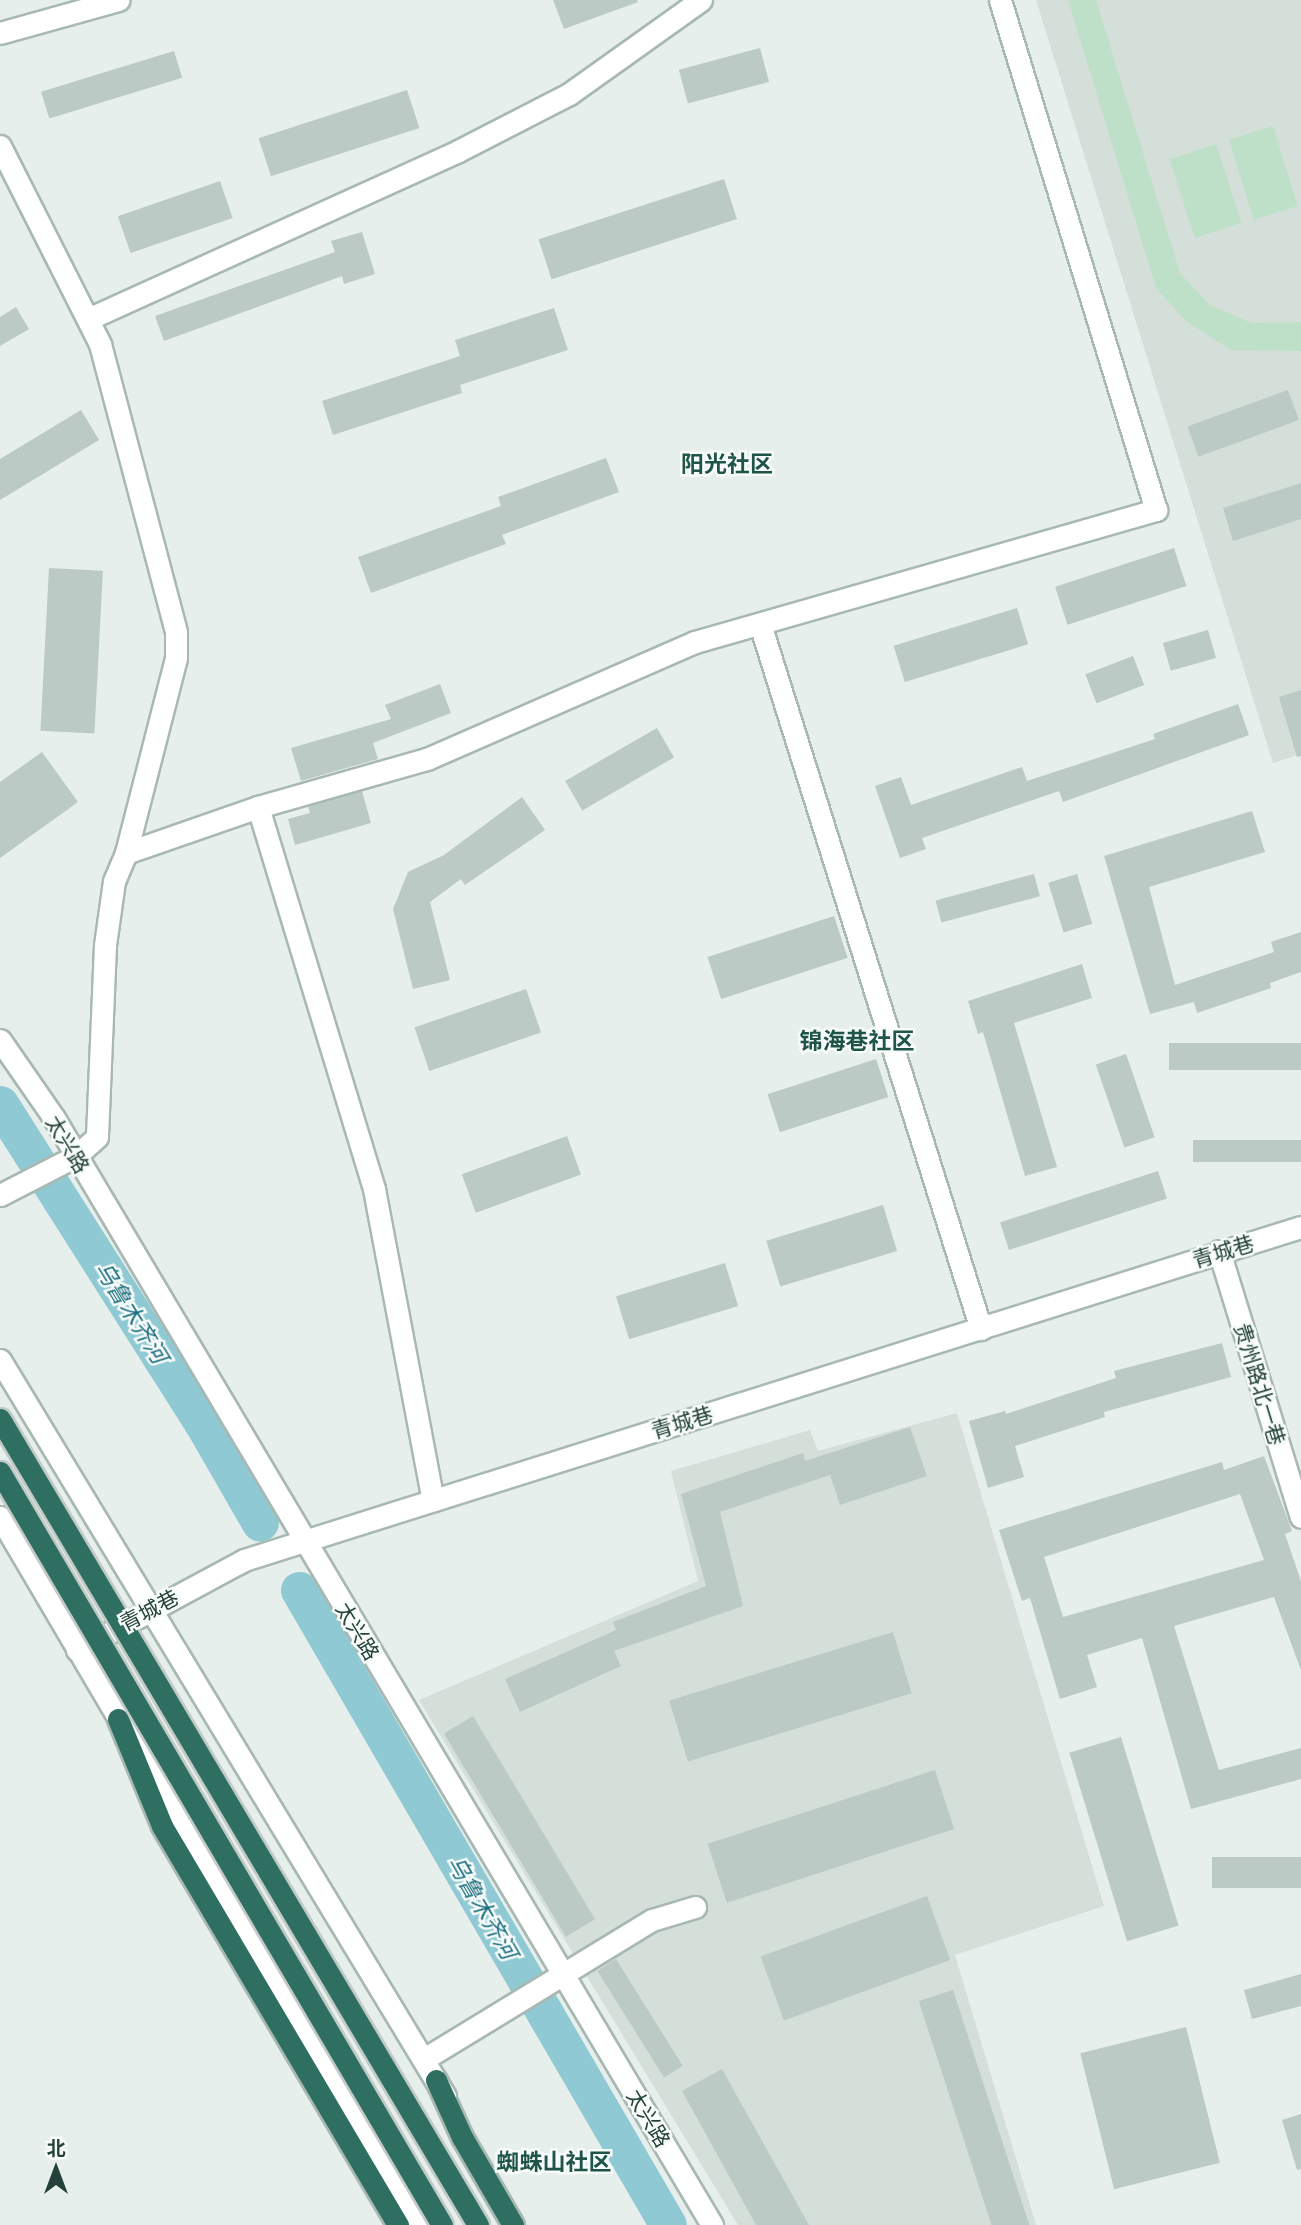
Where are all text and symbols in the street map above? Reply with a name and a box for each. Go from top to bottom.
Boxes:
district label: 阳光社区 [681,449,773,477]
district label: 锦海巷社区 [800,1026,914,1054]
street label: 太兴路 [41,1111,95,1177]
street label: 青城巷 [1189,1230,1257,1272]
water label: 乌鲁木齐河 [90,1256,174,1368]
street label: 贵州路北一巷 [1230,1320,1290,1448]
street label: 青城巷 [648,1401,716,1443]
street label: 青城巷 [115,1584,183,1636]
street label: 太兴路 [331,1598,385,1664]
water label: 乌鲁木齐河 [442,1850,524,1964]
street label: 太兴路 [622,2085,676,2151]
north arrow [21,2134,91,2204]
text: 北 [46,2136,66,2159]
district label: 蜘蛛山社区 [497,2147,611,2175]

